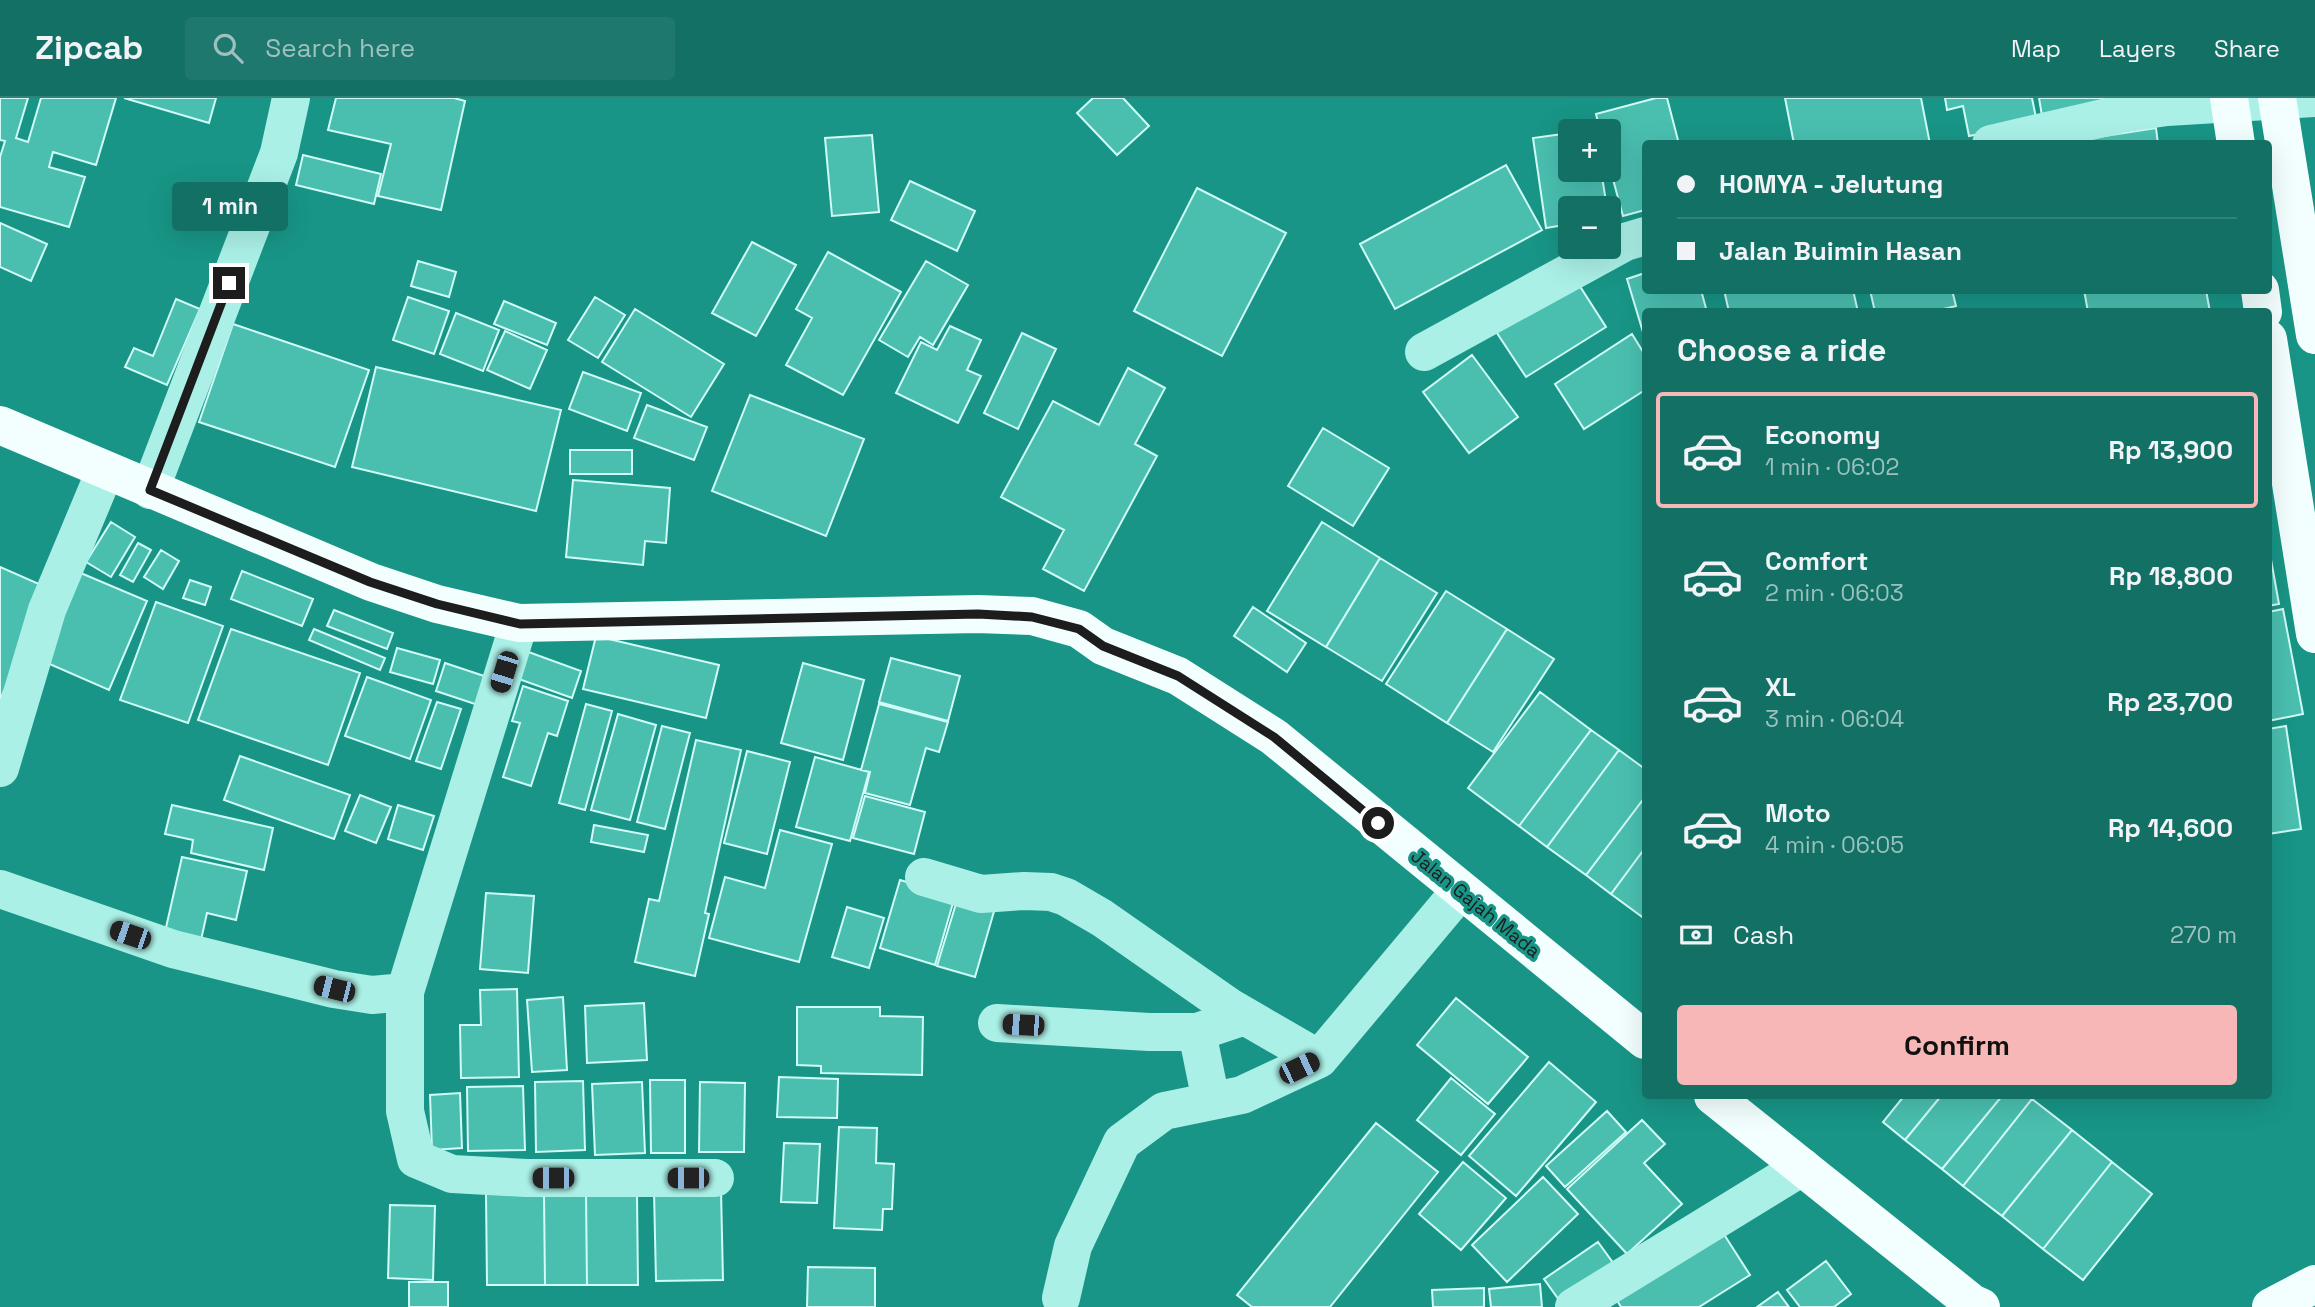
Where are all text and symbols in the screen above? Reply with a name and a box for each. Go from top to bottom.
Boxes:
search box [185,17,675,80]
text: Zipcab [35,27,143,69]
icon: search [209,29,247,67]
text: Search here [265,31,415,65]
text: Map [2011,33,2061,64]
text: Layers [2099,33,2176,64]
text: Share [2214,33,2280,64]
map controls [1558,119,1621,259]
button: + [1558,119,1621,182]
text: HOMYA - Jelutung [1719,167,1943,201]
callout: 1 min [171,181,287,230]
text: 1 min [202,191,258,221]
button: − [1558,196,1621,259]
text: Jalan Buimin Hasan [1719,234,1962,268]
route end [213,267,245,299]
text: Choose a ride [1677,330,1887,370]
text: Economy [1765,418,1881,452]
icon: car [1681,419,1744,482]
text: Rp 13,900 [2108,433,2233,467]
text: 1 min · 06:02 [1765,452,1899,482]
text: Comfort [1765,544,1868,578]
icon: car [1681,545,1744,608]
text: Rp 18,800 [2109,559,2233,593]
text: 2 min · 06:03 [1765,578,1904,608]
car [488,649,521,695]
text: XL [1765,670,1796,704]
icon: car [1681,671,1744,734]
text: Rp 23,700 [2107,685,2233,719]
text: 3 min · 06:04 [1765,704,1904,734]
text: Moto [1765,796,1831,830]
icon: car [1681,797,1744,860]
route start [1362,807,1394,839]
text: Rp 14,600 [2108,811,2233,845]
text: 4 min · 06:05 [1765,830,1904,860]
street label: Jalan Gajah Mada [1406,843,1546,963]
icon: cash [1677,916,1715,954]
car [107,918,154,952]
text: Cash [1733,918,1794,952]
text: 270 m [2170,920,2237,950]
car [312,974,357,1004]
button: Confirm [1677,1005,2237,1085]
car [1002,1013,1045,1037]
car [1276,1049,1323,1087]
car [533,1168,575,1189]
car [668,1168,710,1189]

